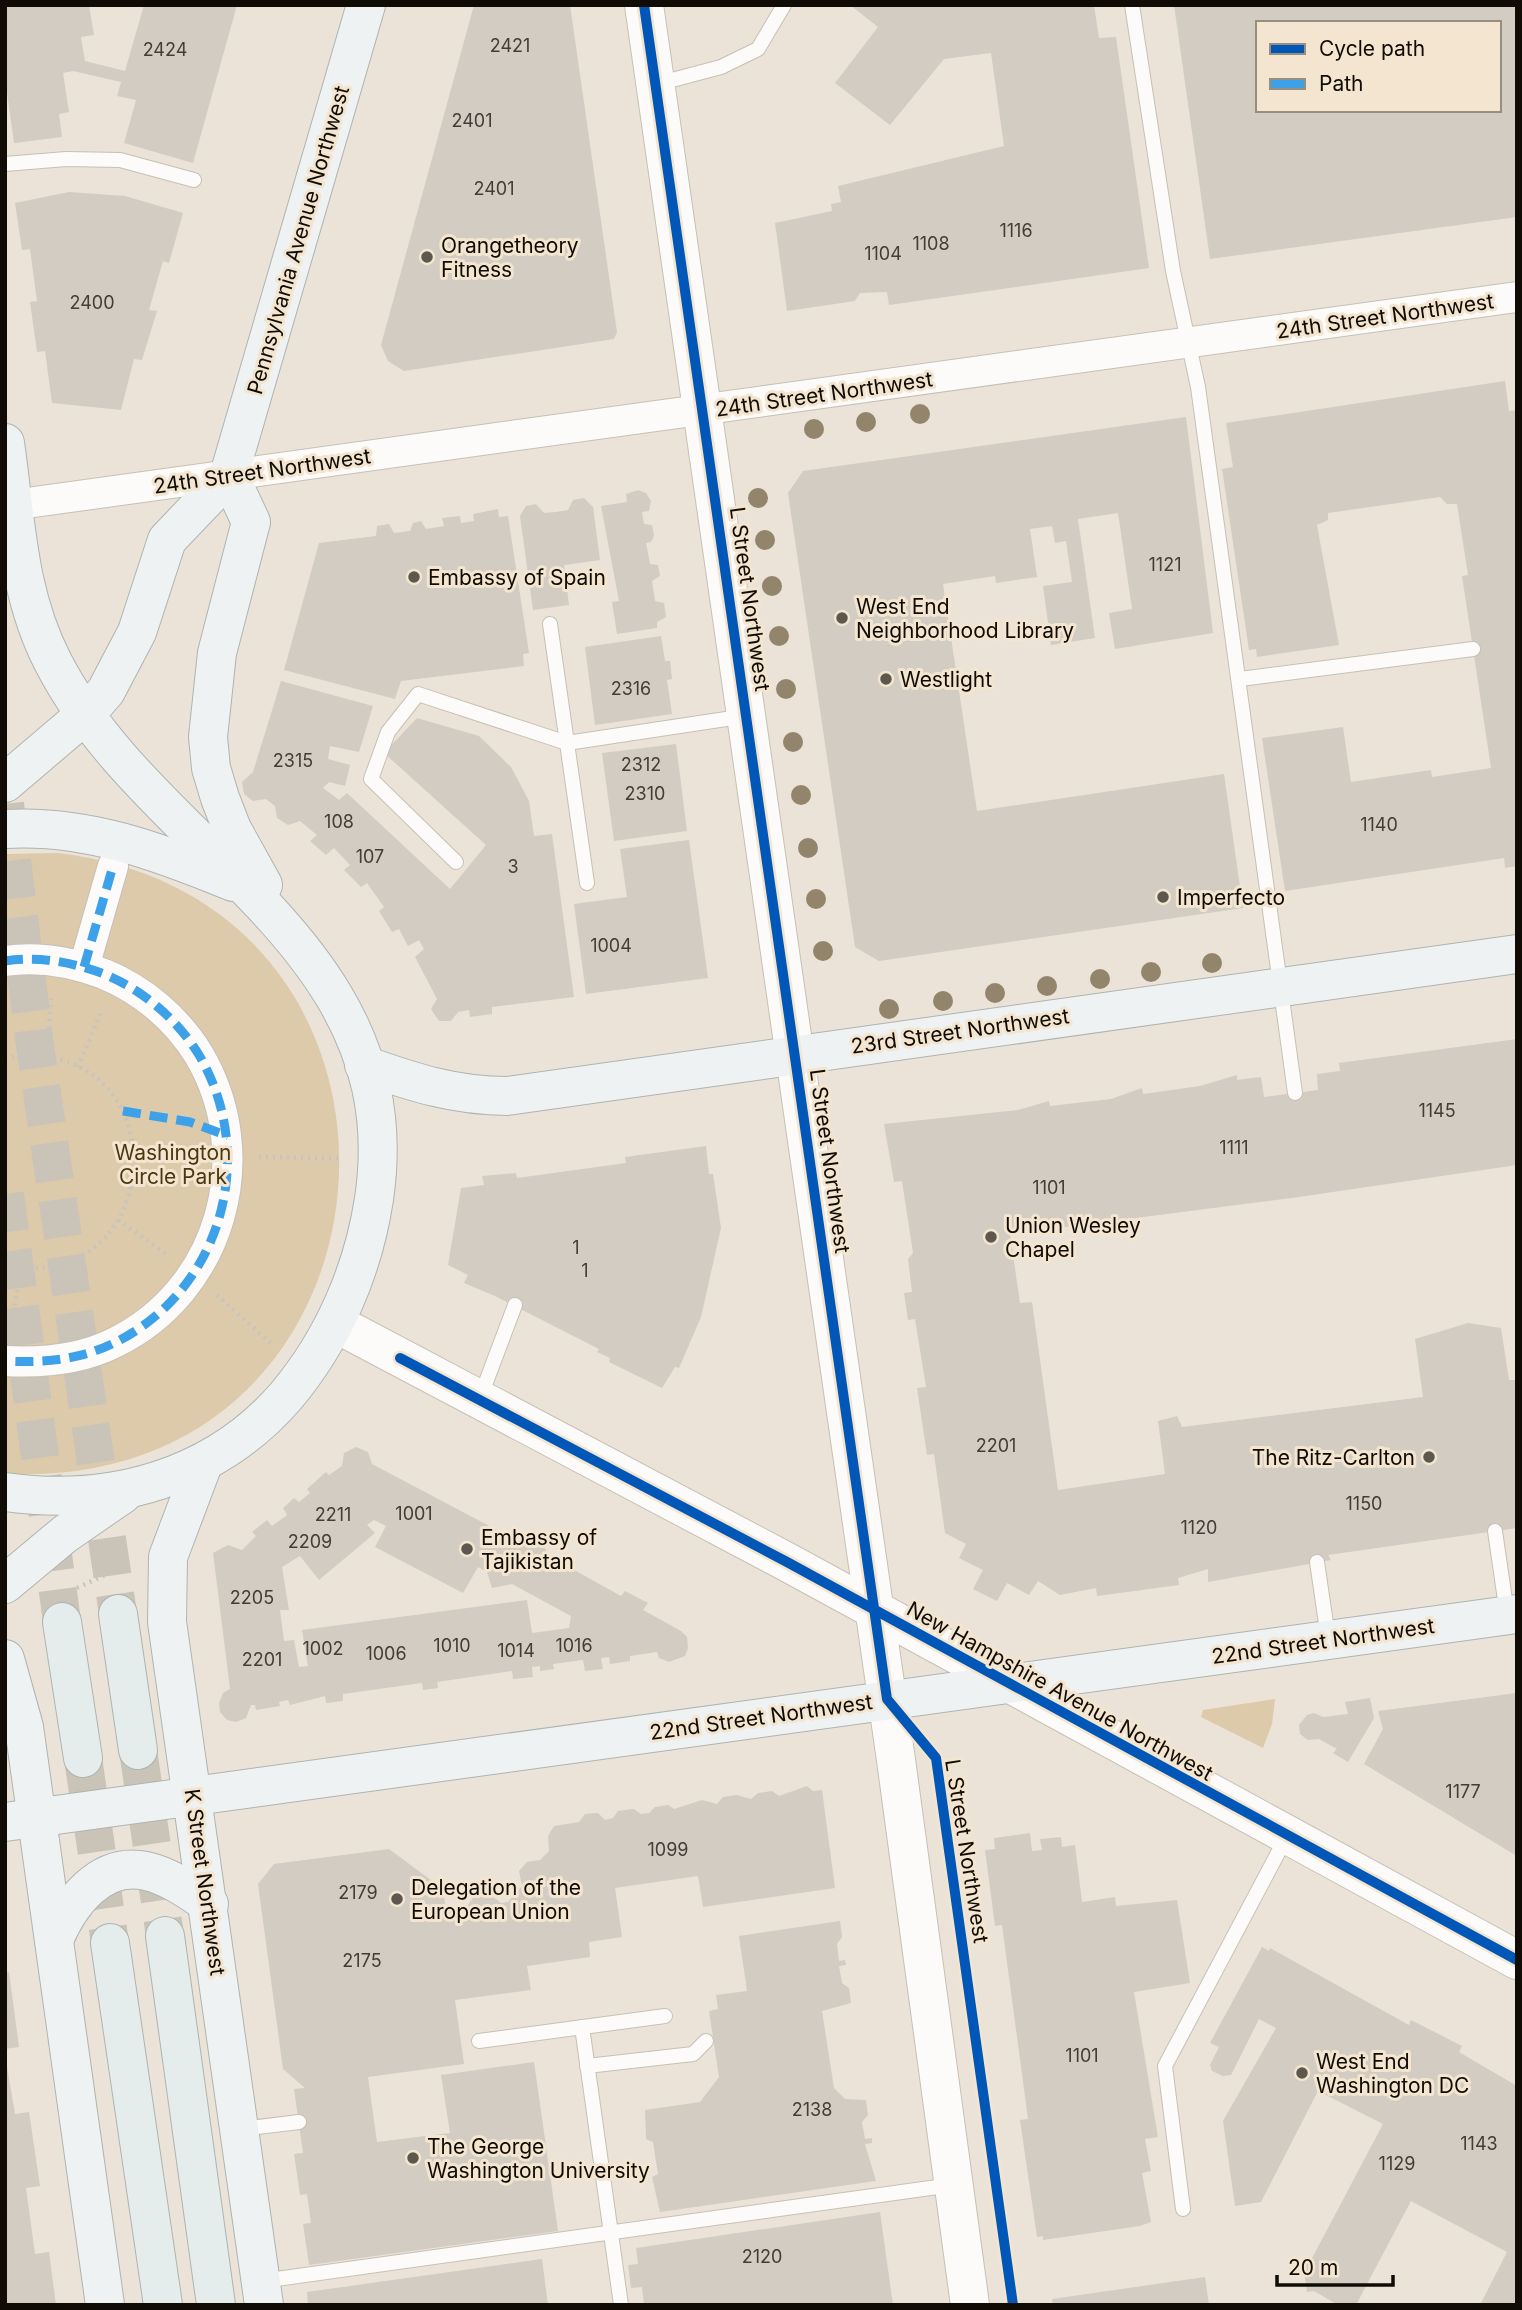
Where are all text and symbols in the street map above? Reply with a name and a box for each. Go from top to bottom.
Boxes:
legend [1256,21,1501,112]
house number: 2421 [490,35,530,56]
text: Cycle path [1319,36,1425,61]
house number: 2424 [143,39,187,60]
text: Path [1319,71,1364,96]
street label: Pennsylvania Avenue Northwest [242,83,354,397]
house number: 2401 [451,110,493,131]
house number: 2401 [473,178,515,199]
house number: 1116 [999,220,1033,241]
place label: Orangetheory Fitness [441,233,579,282]
house number: 1108 [912,233,950,254]
house number: 1104 [864,243,902,264]
marker: Orangetheory Fitness [419,249,435,265]
street label: 24th Street Northwest [1275,288,1495,344]
house number: 2400 [69,292,115,313]
street label: 24th Street Northwest [714,366,934,422]
street label: 24th Street Northwest [152,443,372,499]
street label: L Street Northwest [725,505,775,693]
house number: 1121 [1149,554,1181,575]
place label: Embassy of Spain [428,565,606,590]
marker: Embassy of Spain [406,569,422,585]
place label: West End Neighborhood Library [856,594,1074,643]
marker: West End Neighborhood Library [834,610,850,626]
place label: Westlight [900,667,992,692]
marker: Westlight [878,671,894,687]
house number: 2316 [611,678,651,699]
house number: 2315 [273,750,313,771]
house number: 2312 [621,754,661,775]
house number: 2310 [625,783,665,804]
house number: 108 [324,811,354,832]
house number: 1140 [1360,814,1398,835]
house number: 107 [356,846,384,867]
house number: 3 [507,856,519,877]
place label: Imperfecto [1177,885,1285,910]
marker: Imperfecto [1155,889,1171,905]
house number: 1004 [590,935,632,956]
street label: 23rd Street Northwest [849,1003,1071,1059]
street label: L Street Northwest [805,1067,855,1255]
house number: 1145 [1418,1100,1456,1121]
house number: 1111 [1219,1137,1249,1158]
park label: Washington Circle Park [115,1140,231,1189]
house number: 1101 [1032,1177,1066,1198]
place label: Union Wesley Chapel [1005,1213,1141,1262]
marker: Union Wesley Chapel [983,1229,999,1245]
house number: 1 [572,1237,580,1258]
house number: 1 [581,1260,589,1281]
house number: 2201 [976,1435,1016,1456]
place label: The Ritz-Carlton [1252,1445,1415,1470]
marker: The Ritz-Carlton [1421,1449,1437,1465]
house number: 1150 [1346,1493,1382,1514]
house number: 1001 [395,1503,433,1524]
house number: 2211 [315,1504,351,1525]
house number: 1120 [1181,1517,1217,1538]
place label: Embassy of Tajikistan [481,1525,597,1574]
house number: 2209 [288,1531,332,1552]
marker: Embassy of Tajikistan [459,1541,475,1557]
house number: 2205 [230,1587,274,1608]
street label: New Hampshire Avenue Northwest [902,1596,1218,1786]
street label: 22nd Street Northwest [1210,1613,1436,1669]
house number: 1010 [433,1635,471,1656]
house number: 1016 [555,1635,593,1656]
house number: 1002 [302,1638,344,1659]
house number: 1014 [497,1640,535,1661]
house number: 1006 [365,1643,407,1664]
house number: 2201 [242,1649,282,1670]
street label: 22nd Street Northwest [648,1689,874,1745]
street label: L Street Northwest [940,1757,994,1945]
house number: 1177 [1445,1781,1481,1802]
street label: K Street Northwest [180,1787,230,1977]
house number: 1099 [647,1839,689,1860]
place label: Delegation of the European Union [411,1875,581,1924]
house number: 2179 [338,1882,378,1903]
marker: Delegation of the European Union [389,1891,405,1907]
house number: 2175 [342,1950,382,1971]
house number: 1101 [1065,2045,1099,2066]
place label: West End Washington DC [1316,2049,1469,2098]
marker: West End Washington DC [1294,2065,1310,2081]
house number: 2138 [792,2099,832,2120]
house number: 1143 [1460,2133,1498,2154]
place label: The George Washington University [427,2134,650,2183]
marker: The George Washington University [405,2150,421,2166]
house number: 1129 [1379,2153,1415,2174]
scale bar [1277,2244,1392,2288]
house number: 2120 [742,2246,782,2267]
text: 20 m [1288,2255,1338,2280]

